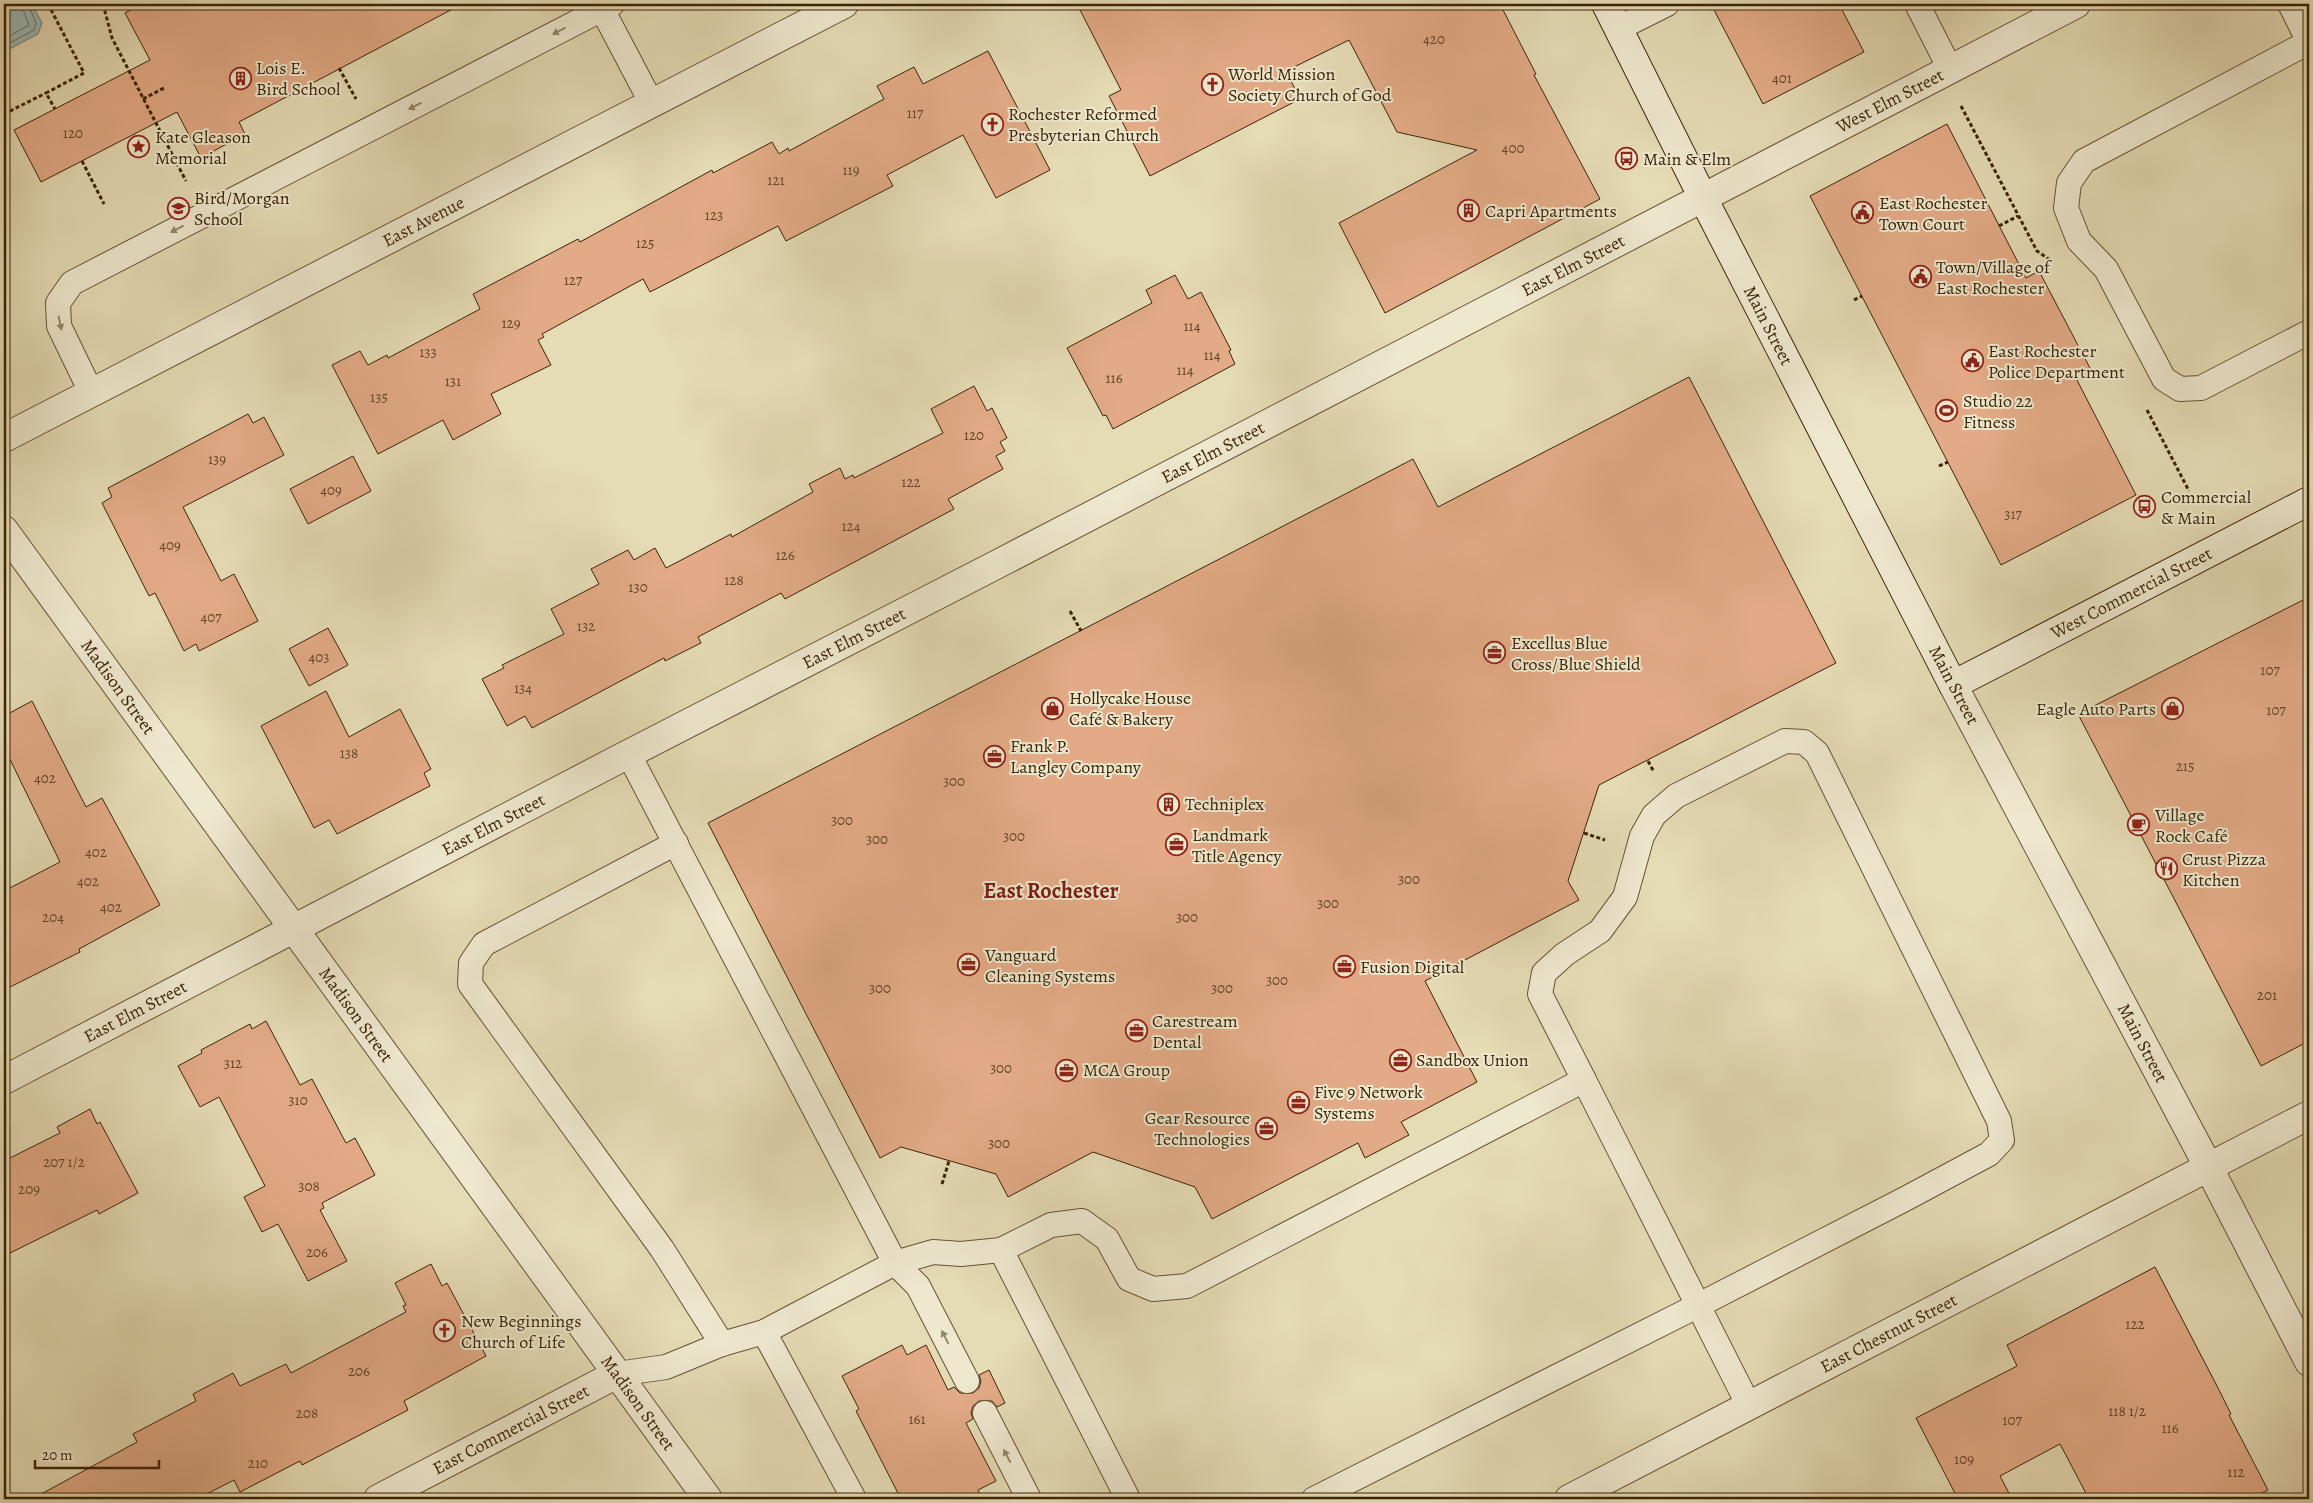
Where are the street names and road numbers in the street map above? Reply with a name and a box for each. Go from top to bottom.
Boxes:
street label: West Elm Street [1831,63,1948,139]
street label: East Avenue [378,190,468,252]
street label: East Elm Street [1517,228,1629,302]
street label: Main Street [1738,281,1799,369]
street label: East Elm Street [1157,416,1269,489]
street label: West Commercial Street [2046,541,2216,645]
street label: East Elm Street [798,601,910,675]
street label: Madison Street [75,635,161,739]
street label: Main Street [1923,641,1985,729]
street label: East Elm Street [438,788,549,861]
street label: Madison Street [313,962,399,1067]
street label: East Elm Street [79,975,191,1048]
street label: Main Street [2112,999,2174,1087]
street label: East Chestnut Street [1816,1288,1961,1379]
street label: Madison Street [596,1350,681,1455]
street label: East Commercial Street [428,1379,593,1480]

